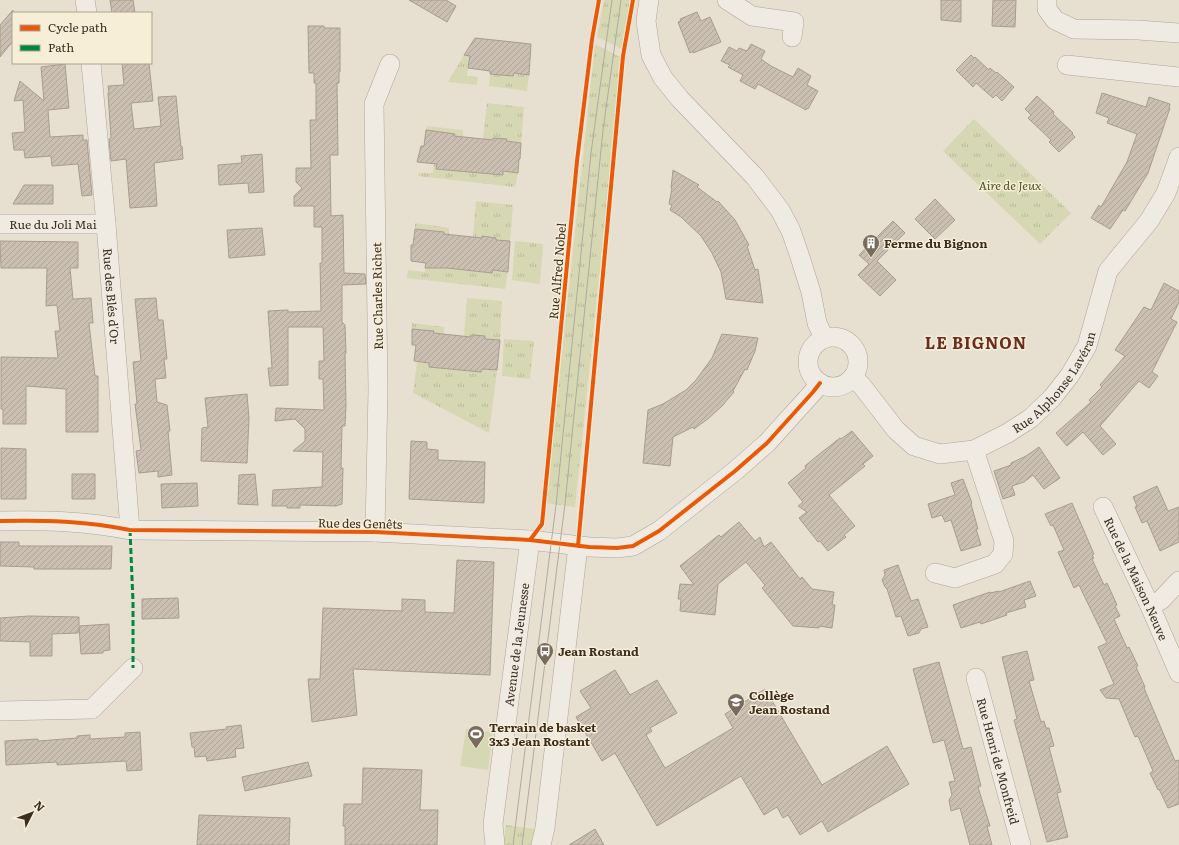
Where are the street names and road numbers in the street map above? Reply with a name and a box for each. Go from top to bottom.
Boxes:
street label: Rue du Joli Mai [9,215,97,233]
street label: Rue Alfred Nobel [544,222,570,320]
street label: Rue Charles Richet [367,242,387,350]
street label: Rue des Blés d'Or [99,247,124,345]
street label: Rue Alphonse Lavéran [1008,329,1100,437]
street label: Rue des Genêts [318,513,403,533]
street label: Rue de la Maison Neuve [1100,514,1173,643]
street label: Avenue de la Jeunesse [499,582,533,707]
street label: Rue Henri de Monfreid [973,696,1024,827]

